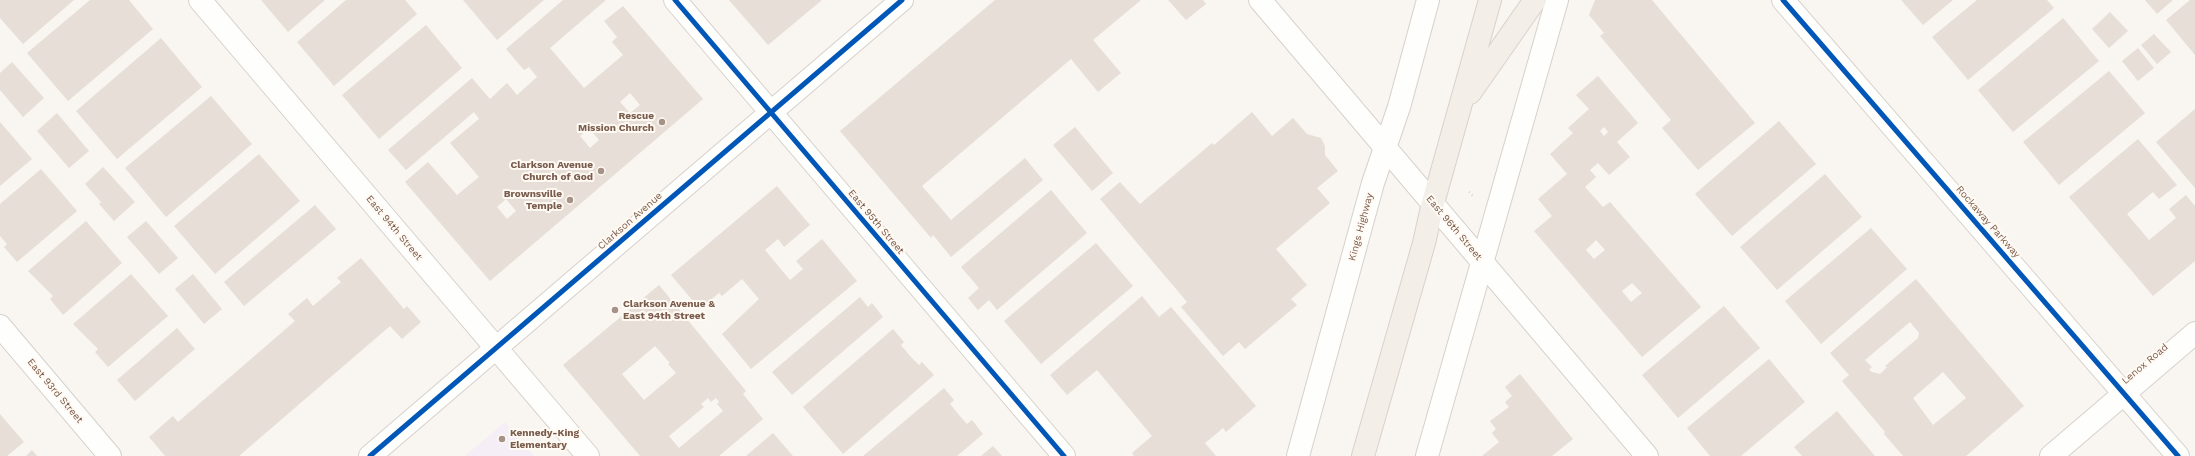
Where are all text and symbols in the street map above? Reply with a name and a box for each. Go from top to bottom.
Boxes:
place label: Rescue Mission Church [578,110,654,134]
marker: Rescue Mission Church [657,117,667,127]
place label: Clarkson Avenue Church of God [510,159,593,182]
marker: Clarkson Avenue Church of God [596,166,606,176]
street label: Rockaway Parkway [1953,183,2023,261]
street label: East 95th Street [845,187,907,257]
place label: Brownsville Temple [504,188,562,212]
street label: Clarkson Avenue [595,190,665,252]
street label: Kings Highway [1346,192,1376,262]
street label: East 94th Street [363,193,425,263]
street label: East 96th Street [1423,193,1485,263]
marker: Brownsville Temple [565,195,575,205]
place label: Clarkson Avenue & East 94th Street [623,298,715,322]
marker: Clarkson Avenue & East 94th Street [610,305,620,315]
street label: Lenox Road [2119,341,2171,387]
street label: East 93rd Street [25,356,85,426]
place label: Kennedy-King Elementary [510,427,579,450]
marker: Kennedy-King Elementary [497,434,507,444]

